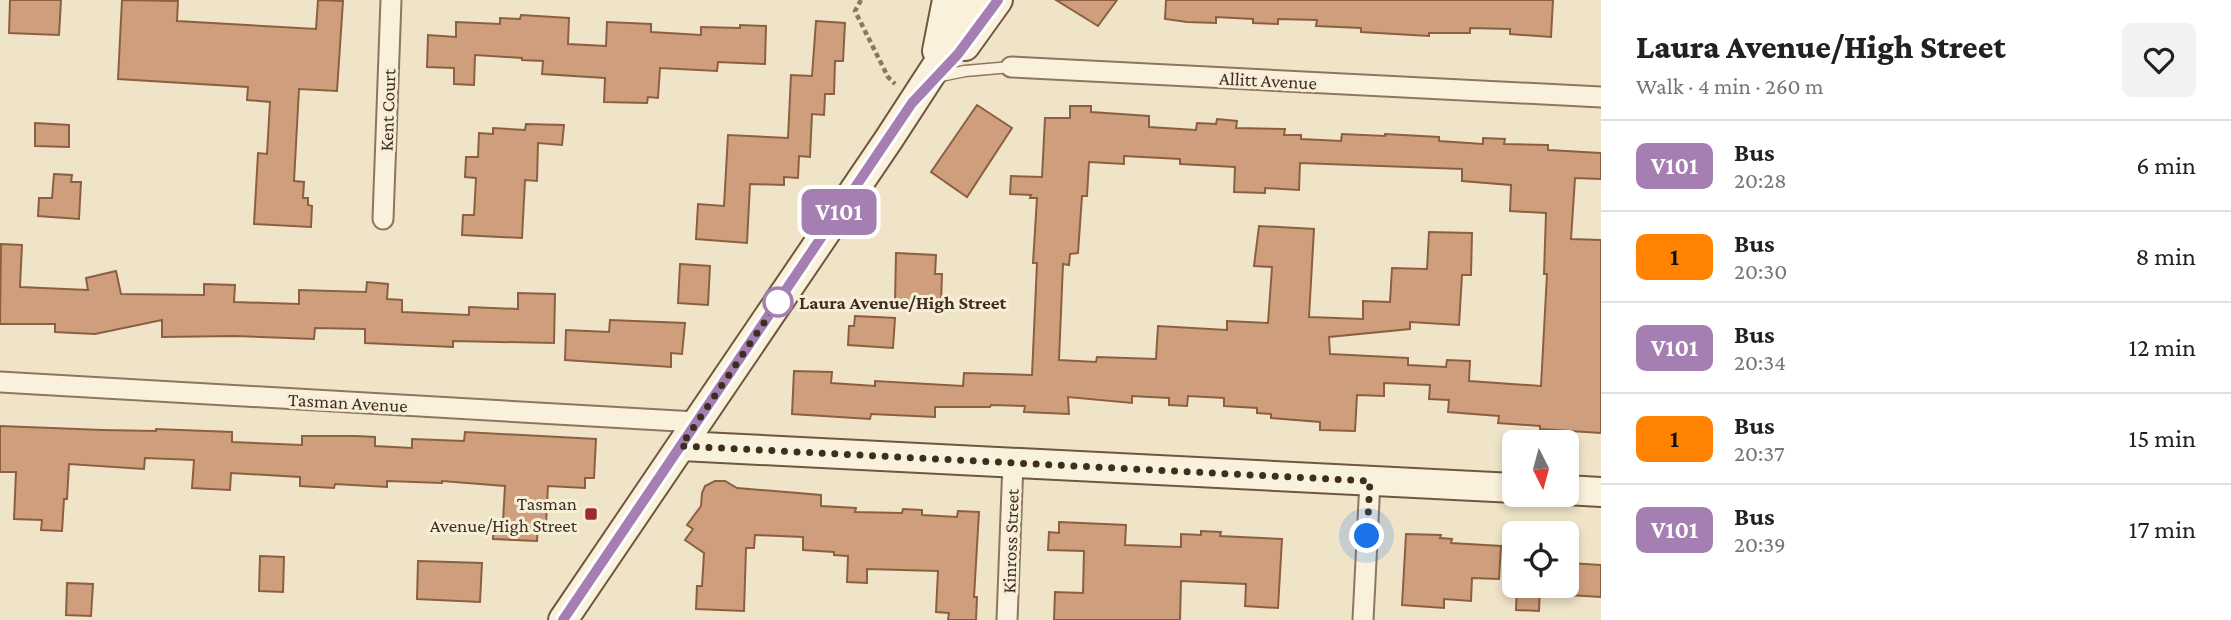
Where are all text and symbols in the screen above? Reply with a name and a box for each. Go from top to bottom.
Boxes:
button: heart [2122,23,2196,97]
text: Laura Avenue/High Street [1636,28,2006,65]
street label: Allitt Avenue [1219,67,1317,94]
street label: Kent Court [376,68,399,152]
text: Walk · 4 min · 260 m [1636,73,1823,99]
text: Bus [1734,138,1775,167]
text: 6 min [2136,151,2196,180]
text: V101 [1651,152,1698,179]
text: 20:28 [1734,167,1787,193]
line badge: V101 [790,189,888,235]
text: V101 [816,198,862,225]
text: Bus [1734,229,1775,258]
text: 8 min [2135,242,2196,271]
text: 1 [1670,243,1679,270]
text: 20:30 [1734,258,1787,284]
marker: Laura Avenue/High Street [763,287,793,317]
place label: Laura Avenue/High Street [799,292,1007,313]
text: Bus [1734,320,1775,349]
text: 12 min [2128,333,2196,362]
text: V101 [1651,334,1698,361]
text: 20:34 [1734,349,1786,375]
street label: Tasman Avenue [288,389,408,416]
text: Bus [1734,411,1775,440]
text: 15 min [2129,424,2196,453]
text: 1 [1670,425,1679,452]
north arrow [1502,430,1578,508]
map controls [1502,430,1579,598]
text: 20:37 [1734,440,1785,466]
street label: Kinross Street [998,488,1023,594]
place label: Tasman Avenue/High Street [430,493,578,536]
text: Bus [1734,502,1775,531]
marker: Tasman Avenue/High Street [583,506,599,522]
text: 17 min [2129,515,2196,544]
text: V101 [1651,516,1698,543]
your location [1349,518,1384,553]
button: locate [1502,521,1579,598]
text: 20:39 [1734,531,1786,557]

